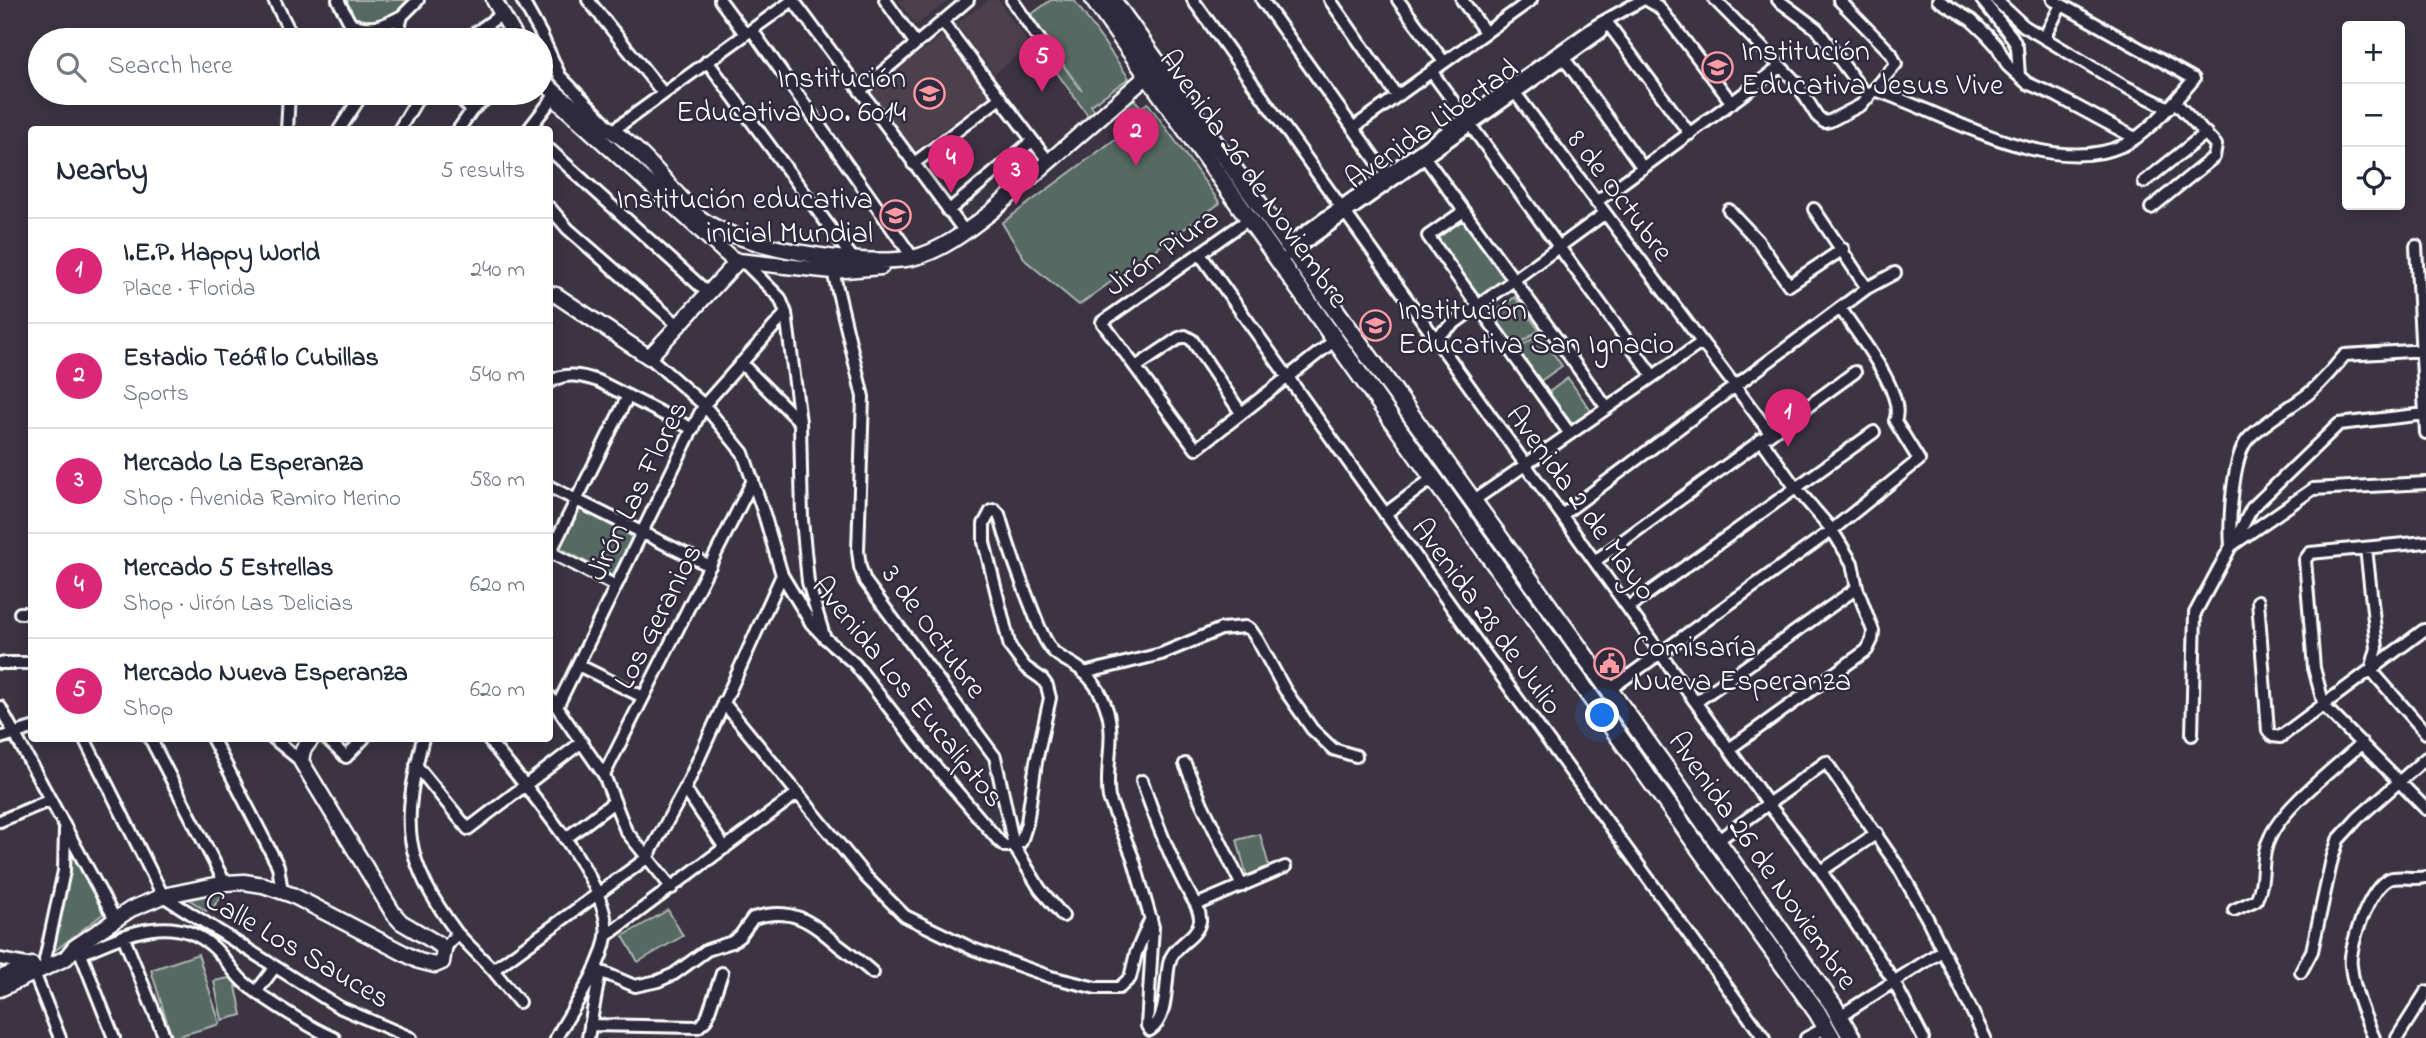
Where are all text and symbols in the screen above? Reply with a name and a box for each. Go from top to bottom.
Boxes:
map controls [2342,21,2405,210]
button: + [2342,21,2405,84]
search box [28,28,553,105]
place label: Institución Educativa Jesus Vive [1741,31,2004,109]
pin: 5 [1019,34,1065,92]
street label: Avenida 26 de Noviembre [1147,41,1359,318]
icon: search [52,48,90,86]
text: Search here [108,48,233,86]
street label: Avenida Libertad [1337,49,1529,202]
school or university icon: Institución Educativa Jesus Vive [1701,50,1735,84]
place label: Institución Educativa No. 6014 [676,58,906,136]
school or university icon: Institución Educativa No. 6014 [912,77,946,111]
button: − [2342,84,2405,147]
pin: 2 [1113,108,1159,166]
street label: 8 de Octubre [1554,122,1683,273]
pin: 4 [928,135,974,193]
pin: 3 [993,147,1039,205]
button: locate [2342,147,2405,210]
text: Nearby [56,150,148,194]
text: 5 results [441,155,525,188]
place label: Institución educativa inicial Mundial [617,179,873,257]
school or university icon: Institución educativa inicial Mundial [879,198,913,232]
street label: Jirón Piura [1097,198,1229,309]
text: I.E.P. Happy World [123,235,320,273]
text: 1 [75,254,83,287]
text: 240 m [471,254,525,287]
text: Place · Florida [123,273,255,306]
place label: Institución Educativa San Ignacio [1398,290,1674,368]
school or university icon: Institución Educativa San Ignacio [1358,309,1392,343]
text: Estadio Teófilo Cubillas [123,340,379,378]
text: 2 [73,359,85,392]
text: 540 m [469,359,525,392]
text: Sports [123,378,189,411]
pin: 1 [1765,389,1811,447]
street label: Jirón Las Flores [576,394,701,589]
street label: Avenida 2 de Mayo [1493,397,1666,611]
text: Mercado La Esperanza [123,445,364,483]
text: 3 [74,464,84,497]
text: 580 m [470,464,525,497]
text: Shop · Avenida Ramiro Merino [123,483,401,516]
street label: Avenida 28 de Julio [1399,510,1572,726]
street label: Los Geranios [604,537,715,698]
text: Mercado 5 Estrellas [123,550,334,588]
street label: 3 de Octubre [869,557,997,709]
street label: Avenida Los Eucaliptos [799,567,1014,818]
text: 4 [74,569,84,602]
text: 620 m [470,569,525,602]
text: Shop · Jirón Las Delicias [123,588,353,621]
place label: Comisaría Nueva Esperanza [1633,627,1851,705]
public building icon: Comisaría Nueva Esperanza [1593,646,1627,680]
text: Mercado Nueva Esperanza [123,655,408,693]
text: 5 [72,674,86,707]
text: 620 m [470,674,525,707]
text: Shop [123,693,173,726]
your location [1585,698,1619,732]
street label: Avenida 26 de Noviembre [1656,723,1868,1000]
street label: Calle Los Sauces [196,880,397,1022]

